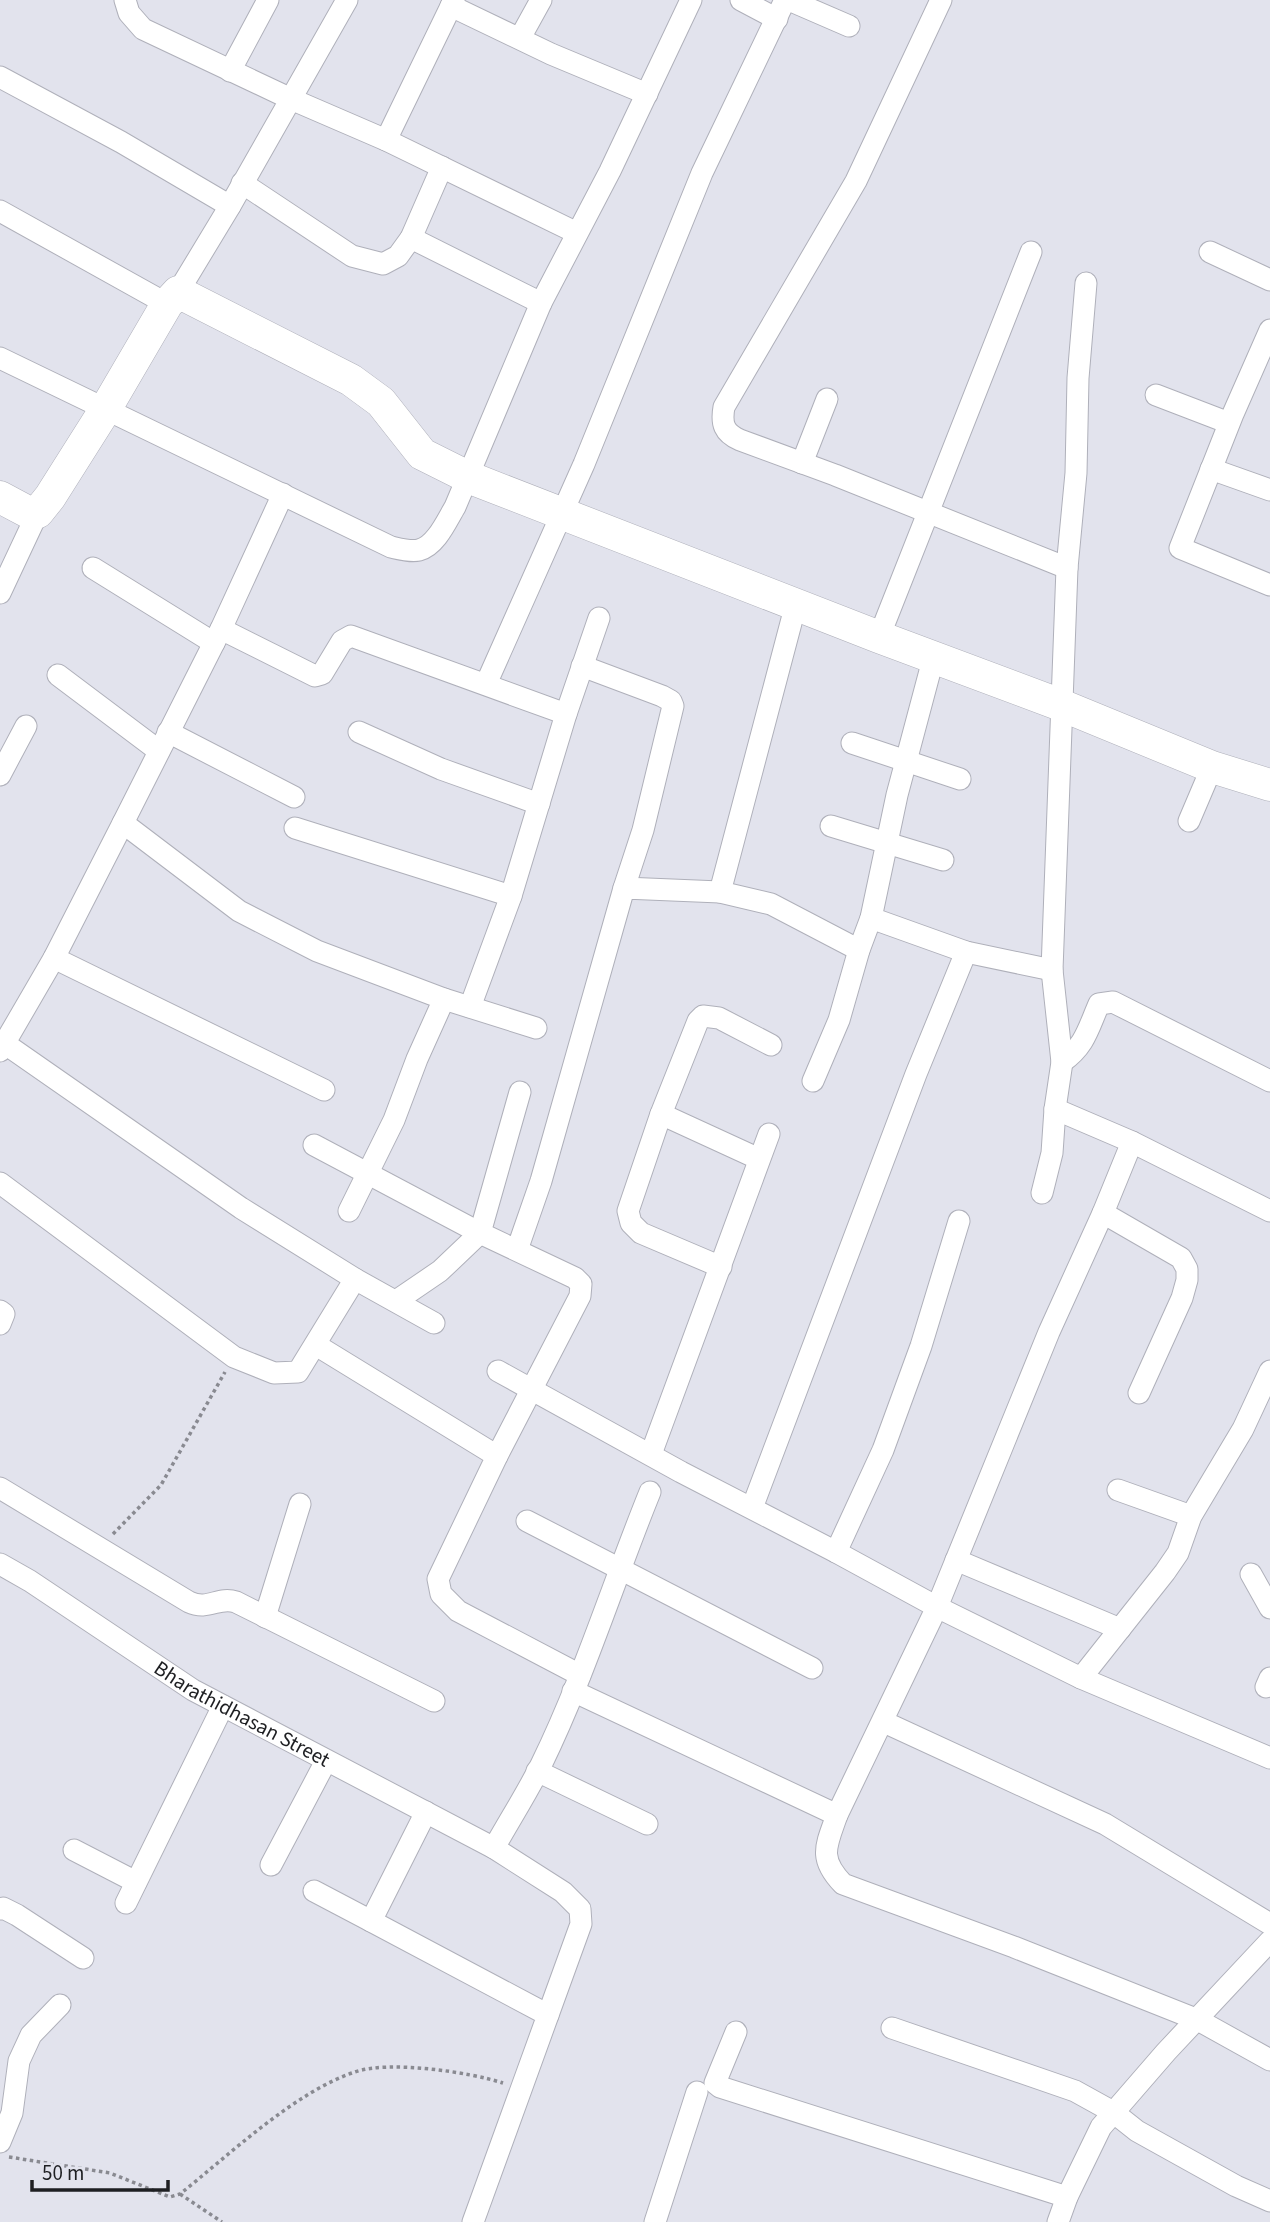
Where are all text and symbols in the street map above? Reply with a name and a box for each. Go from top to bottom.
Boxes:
street label: Bharathidhasan Street [148,1653,335,1774]
scale bar [32,2148,168,2192]
text: 50 m [42,2158,84,2188]

